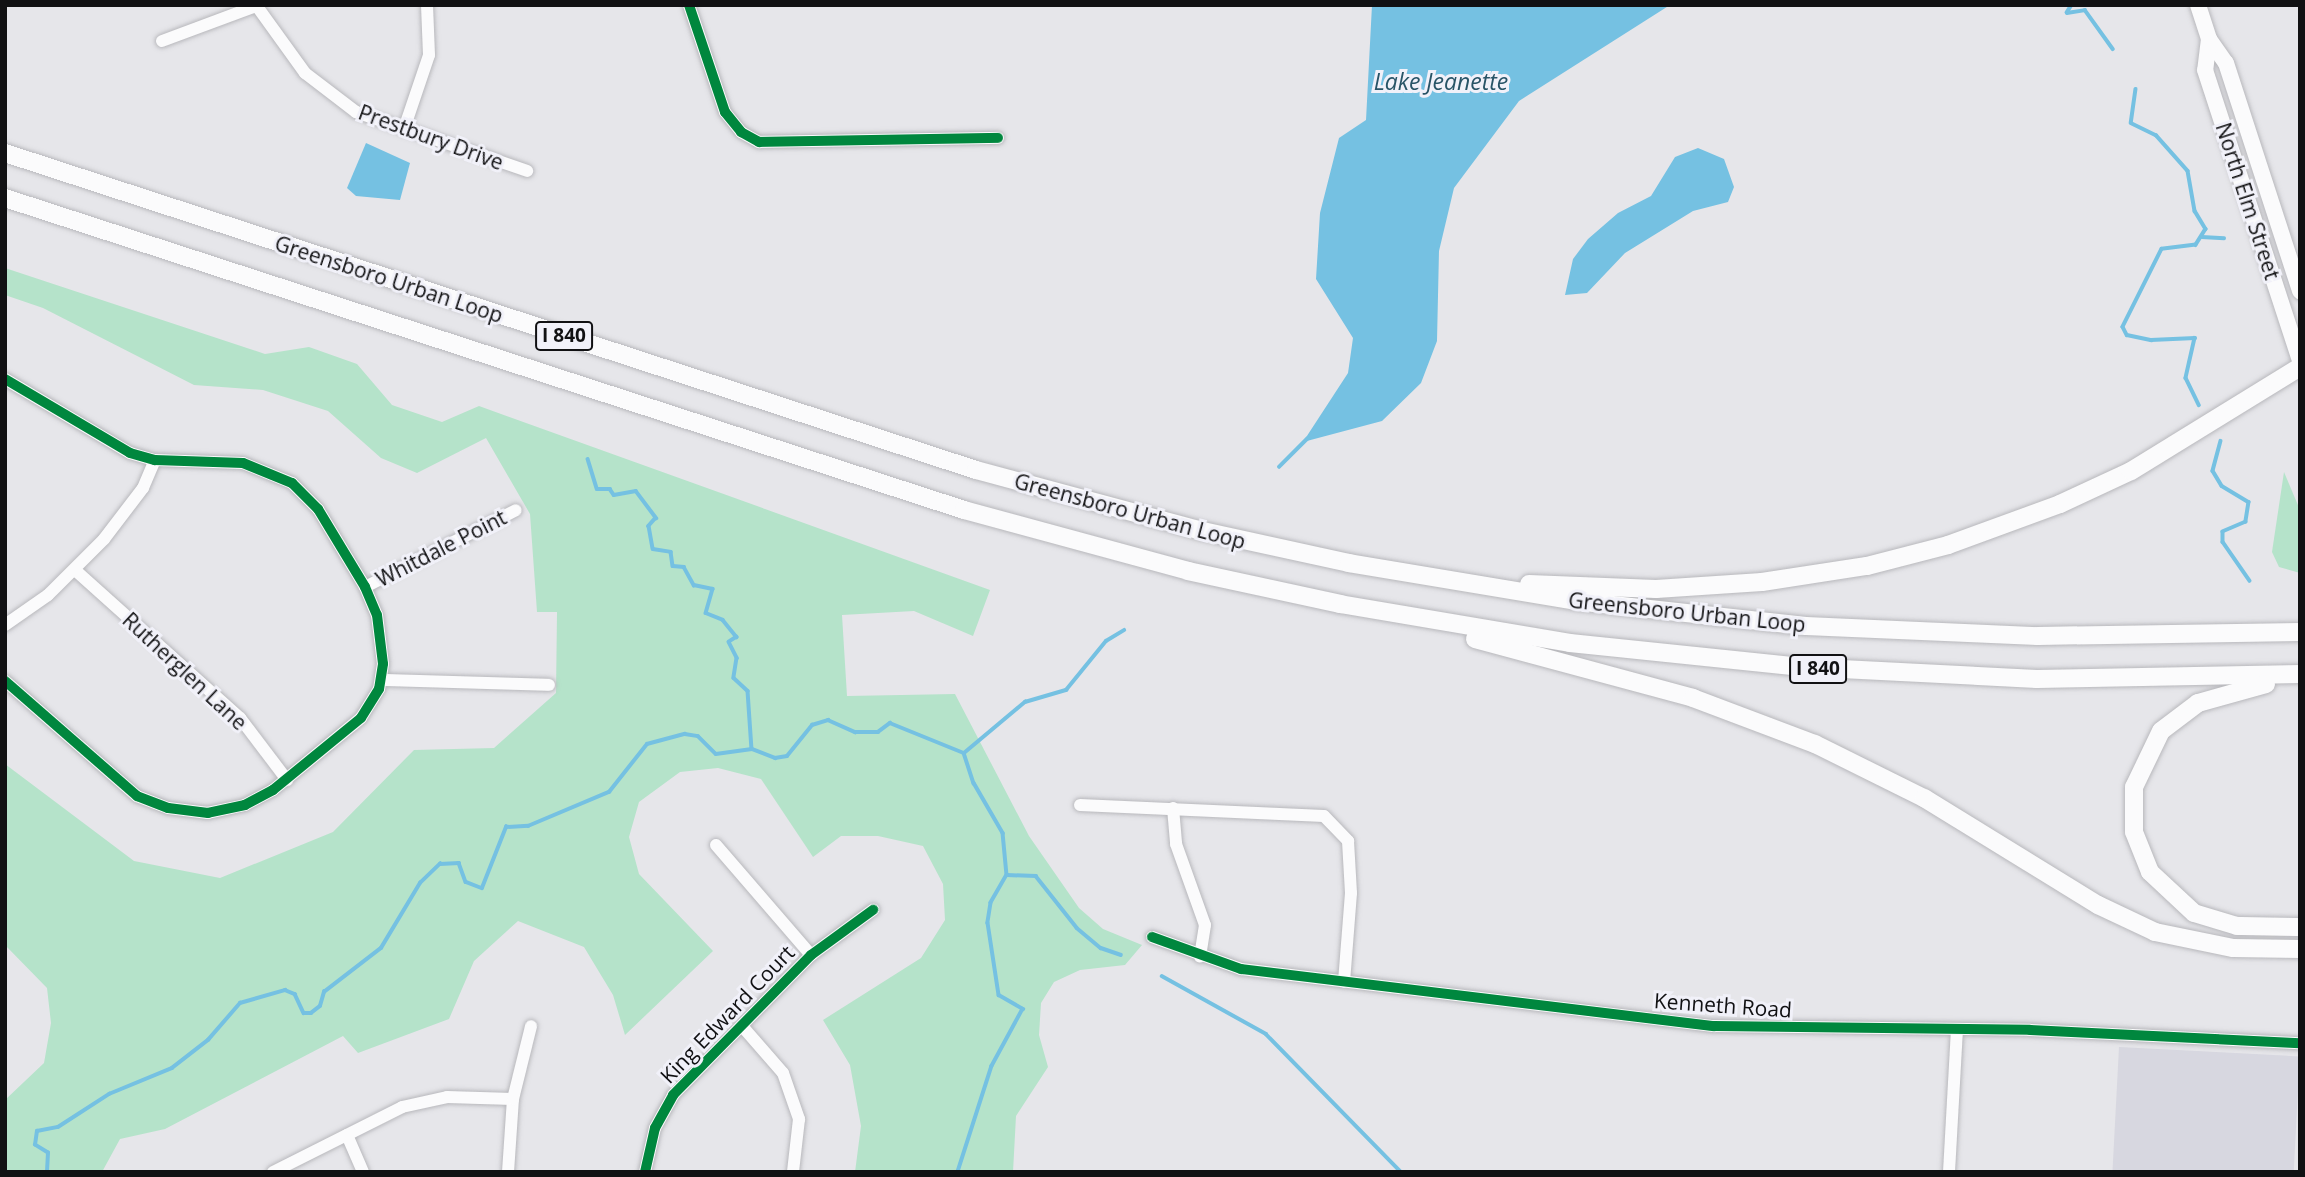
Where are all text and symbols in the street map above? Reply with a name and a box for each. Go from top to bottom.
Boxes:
water label: Lake Jeanette [1374,67,1508,95]
street label: Prestbury Drive [355,99,507,175]
street label: North Elm Street [2211,119,2285,283]
street label: Greensboro Urban Loop [272,230,506,328]
road number: I 840 [534,320,594,352]
street label: Greensboro Urban Loop [1012,468,1248,554]
street label: Whitdale Point [372,504,510,592]
street label: Greensboro Urban Loop [1567,587,1807,637]
street label: Rutherglen Lane [118,607,252,735]
road number: I 840 [1788,654,1848,684]
street label: King Edward Court [655,940,799,1088]
street label: Kenneth Road [1653,988,1793,1022]

